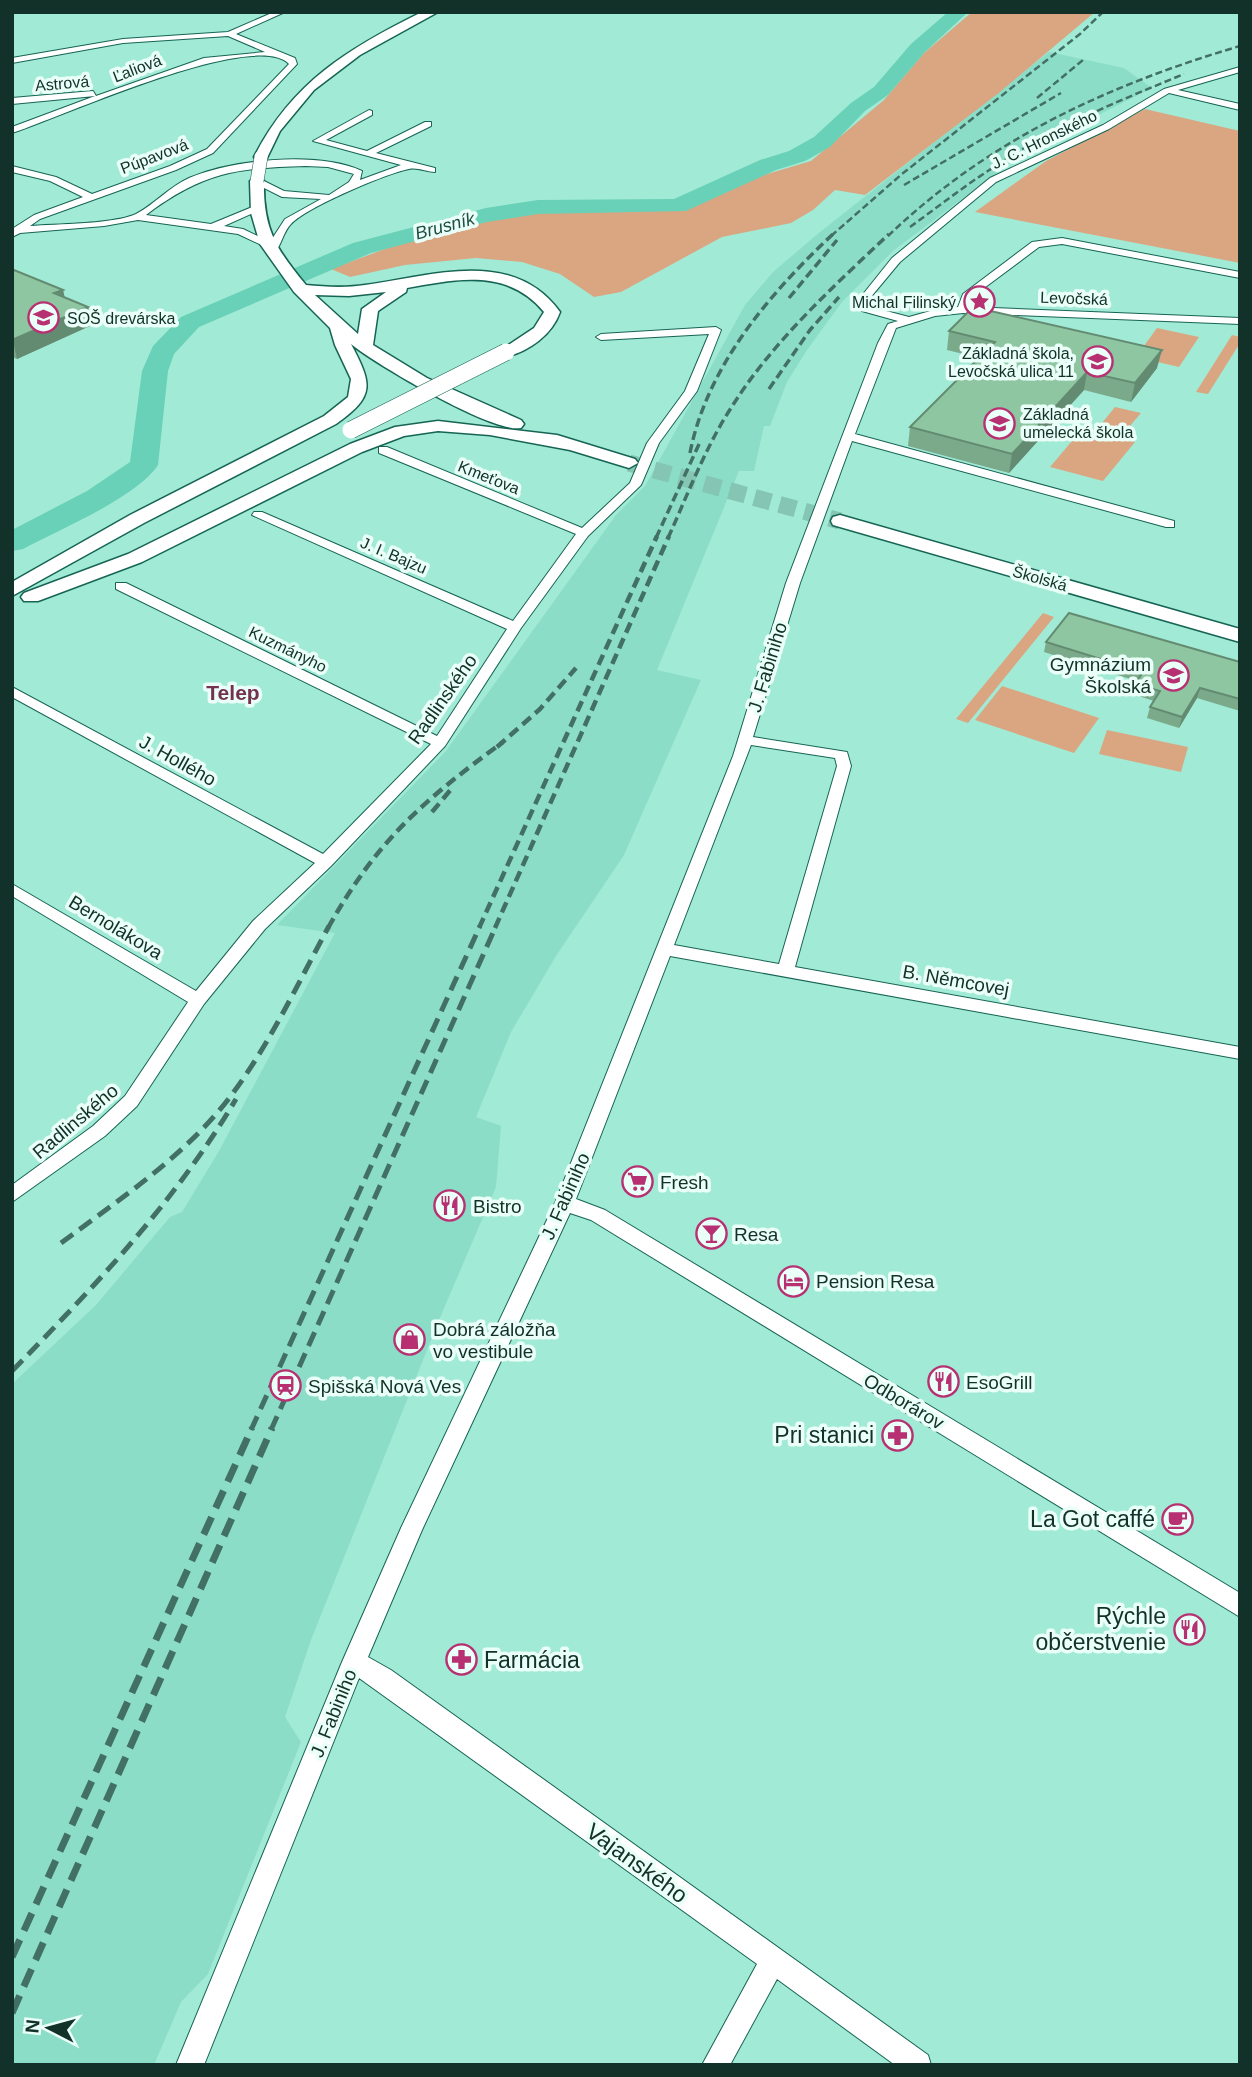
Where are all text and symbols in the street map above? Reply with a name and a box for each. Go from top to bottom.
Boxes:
street label: Ľaliová [110,51,164,85]
street label: Astrová [34,73,90,94]
street label: J. C. Hronského [989,107,1100,172]
street label: Púpavová [118,136,191,177]
water label: Brusník [413,208,478,244]
place icon: Michal Filinský [962,285,996,319]
street label: Levočská [1040,289,1108,308]
place label: Michal Filinský [852,294,956,311]
school or university icon: SOŠ drevárska [27,301,61,335]
place label: SOŠ drevárska [67,309,176,327]
place label: Základná škola, Levočská ulica 11 [948,345,1074,380]
school or university icon: Základná škola, Levočská ulica 11 [1080,345,1114,379]
school or university icon: Základná umelecká škola [983,406,1017,440]
place label: Základná umelecká škola [1023,406,1133,441]
street label: Kmeťova [456,457,522,497]
street label: J. I. Bajzu [358,534,429,577]
street label: Školská [1011,562,1070,594]
street label: J. Fabiniho [744,620,791,715]
street label: Kuzmányho [246,623,330,676]
street label: Radlinského [404,650,481,748]
place label: Gymnázium Školská [1050,654,1151,697]
school or university icon: Gymnázium Školská [1157,658,1191,692]
district label: Telep [206,681,260,704]
street label: J. Hollého [136,731,220,790]
street label: Bernolákova [65,891,167,964]
street label: B. Němcovej [901,961,1011,1000]
street label: Radlinského [29,1080,122,1163]
street label: J. Fabiniho [537,1149,594,1243]
supermarket icon: Fresh [620,1165,654,1199]
place label: Fresh [660,1172,709,1193]
restaurant icon: Bistro [433,1189,467,1223]
place label: Bistro [473,1196,522,1217]
bar icon: Resa [694,1217,728,1251]
place label: Resa [734,1224,779,1245]
hotel icon: Pension Resa [776,1264,810,1298]
place label: Pension Resa [816,1271,935,1292]
place label: Dobrá záložňa vo vestibule [433,1319,556,1362]
shop icon: Dobrá záložňa vo vestibule [393,1323,427,1357]
restaurant icon: EsoGrill [926,1365,960,1399]
station icon: Spišská Nová Ves [268,1369,302,1403]
street label: Odborárov [860,1369,948,1434]
place label: EsoGrill [966,1372,1033,1393]
place label: Spišská Nová Ves [308,1376,461,1397]
pharmacy icon: Pri stanici [880,1418,914,1452]
place label: Pri stanici [774,1422,874,1448]
cafe icon: La Got caffé [1161,1502,1195,1536]
place label: La Got caffé [1030,1506,1155,1532]
place label: Rýchle občerstvenie [1036,1603,1166,1655]
restaurant icon: Rýchle občerstvenie [1172,1612,1206,1646]
pharmacy icon: Farmácia [444,1643,478,1677]
place label: Farmácia [484,1647,580,1673]
street label: J. Fabiniho [306,1666,361,1760]
street label: Vajanského [581,1818,693,1908]
north arrow [14,1993,84,2063]
text: N [21,2018,44,2034]

